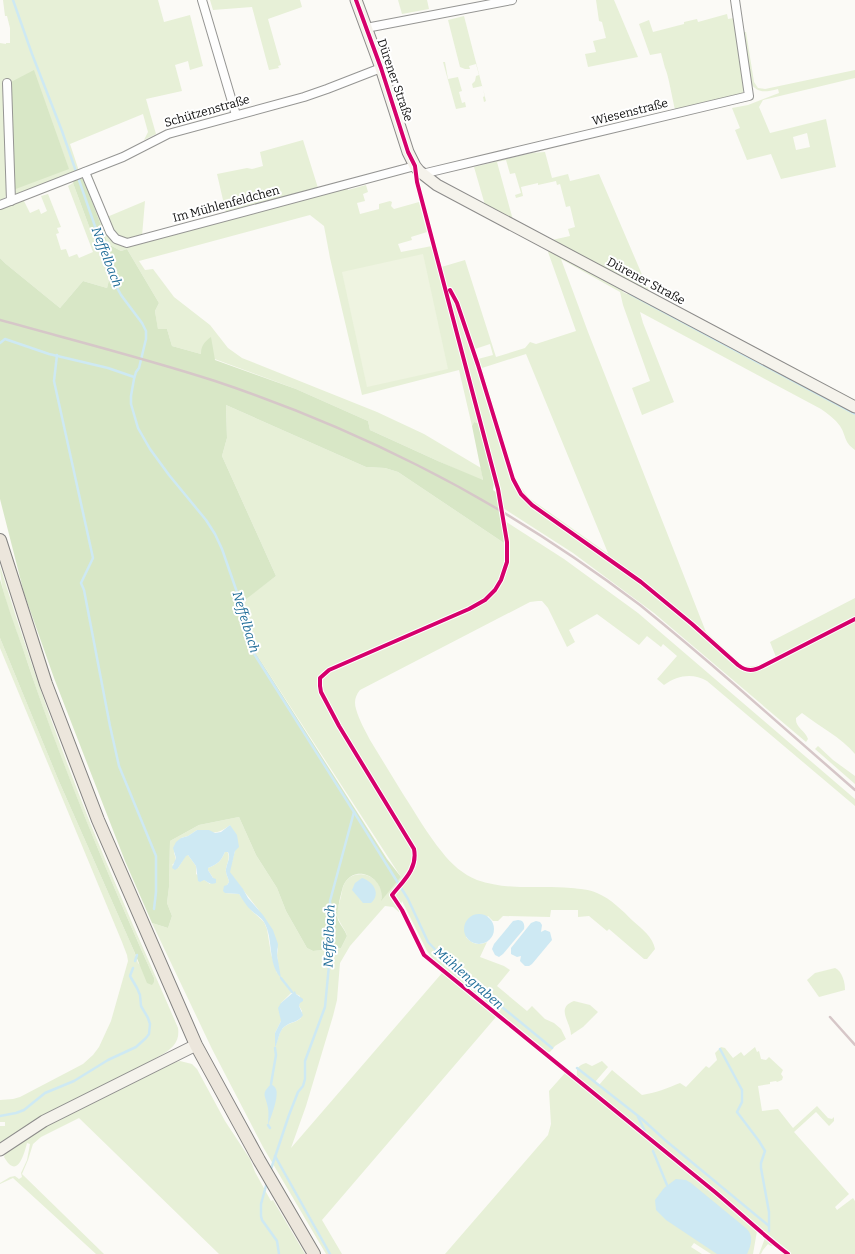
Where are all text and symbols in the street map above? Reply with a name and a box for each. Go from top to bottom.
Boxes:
street label: Dürener Straße [374,37,416,123]
street label: Schützenstraße [163,92,251,130]
street label: Wiesenstraße [591,96,669,128]
street label: Im Mühlenfeldchen [171,183,281,225]
water label: Neffelbach [89,225,125,289]
street label: Dürener Straße [605,255,687,307]
water label: Neffelbach [230,590,262,654]
water label: Neffelbach [320,904,338,968]
water label: Mühlengraben [431,944,507,1012]

